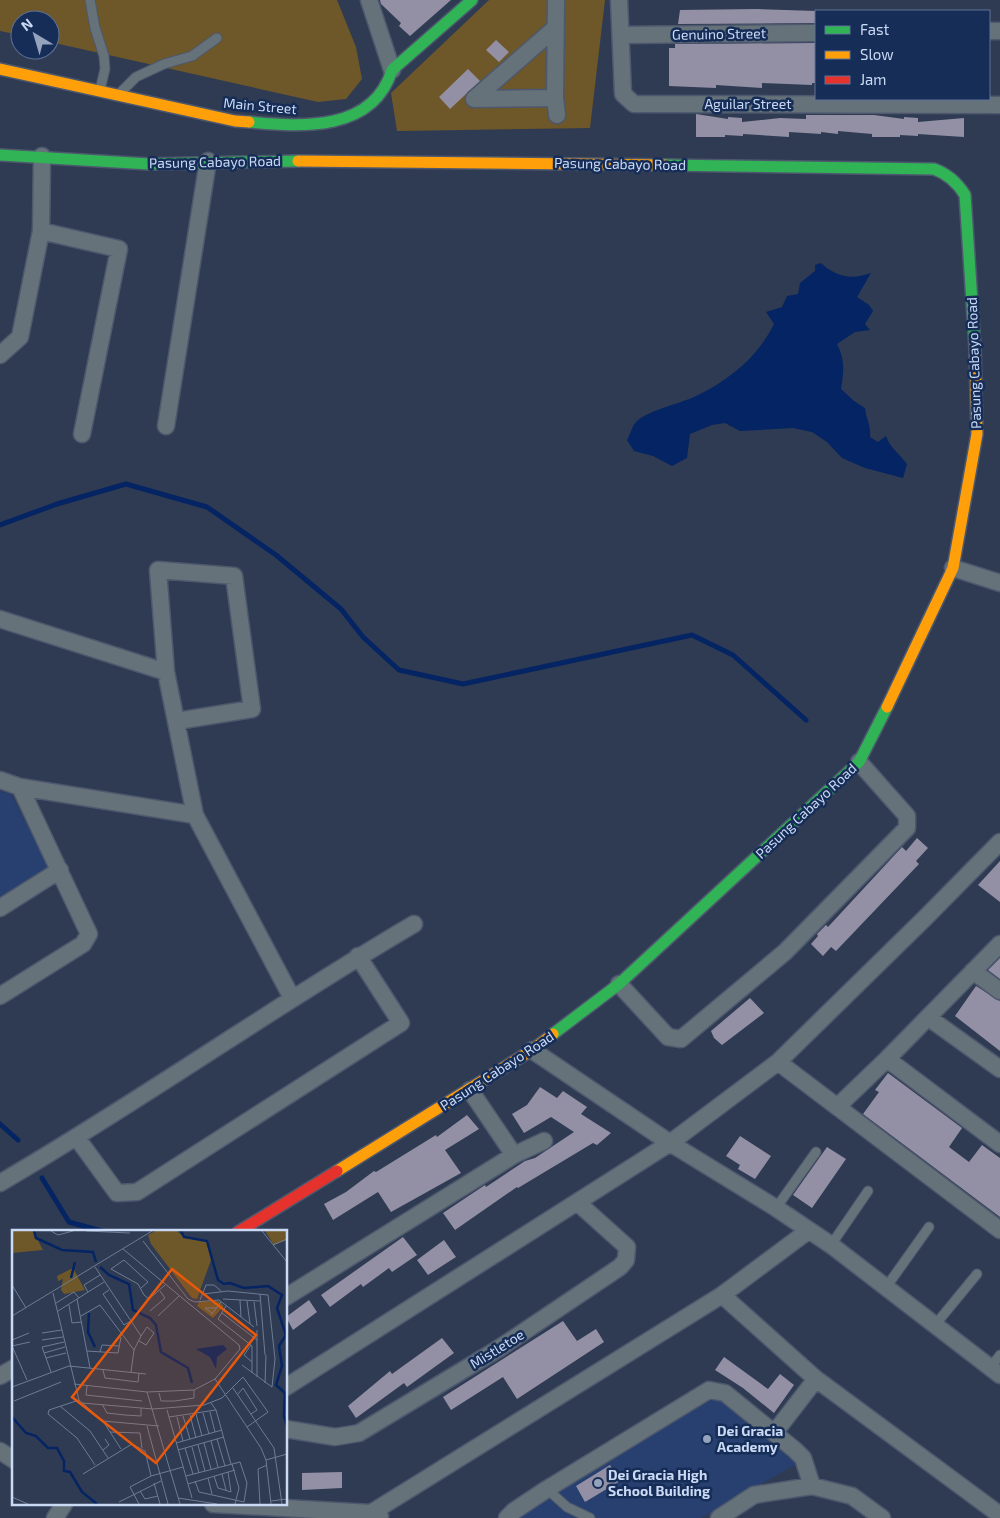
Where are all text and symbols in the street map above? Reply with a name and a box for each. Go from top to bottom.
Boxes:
north arrow [10,10,60,60]
legend [815,10,990,100]
text: N [17,15,36,34]
text: Fast [860,20,890,38]
street label: Genuino Street [672,24,766,43]
text: Slow [860,45,894,63]
text: Jam [860,70,886,88]
street label: Main Street [223,94,297,117]
street label: Aguilar Street [704,95,792,112]
street label: Pasung Cabayo Road [149,152,281,171]
street label: Pasung Cabayo Road [554,154,686,173]
street label: Pasung Cabayo Road [963,297,984,429]
street label: Pasung Cabayo Road [752,759,860,862]
street label: Pasung Cabayo Road [437,1027,557,1114]
inset map [12,1230,288,1506]
street label: Mistletoe [466,1325,527,1372]
place label: Dei Gracia Academy [717,1422,783,1455]
marker: Dei Gracia Academy [701,1433,713,1445]
place label: Dei Gracia High School Building [608,1466,710,1499]
marker: Dei Gracia High School Building [592,1477,604,1489]

